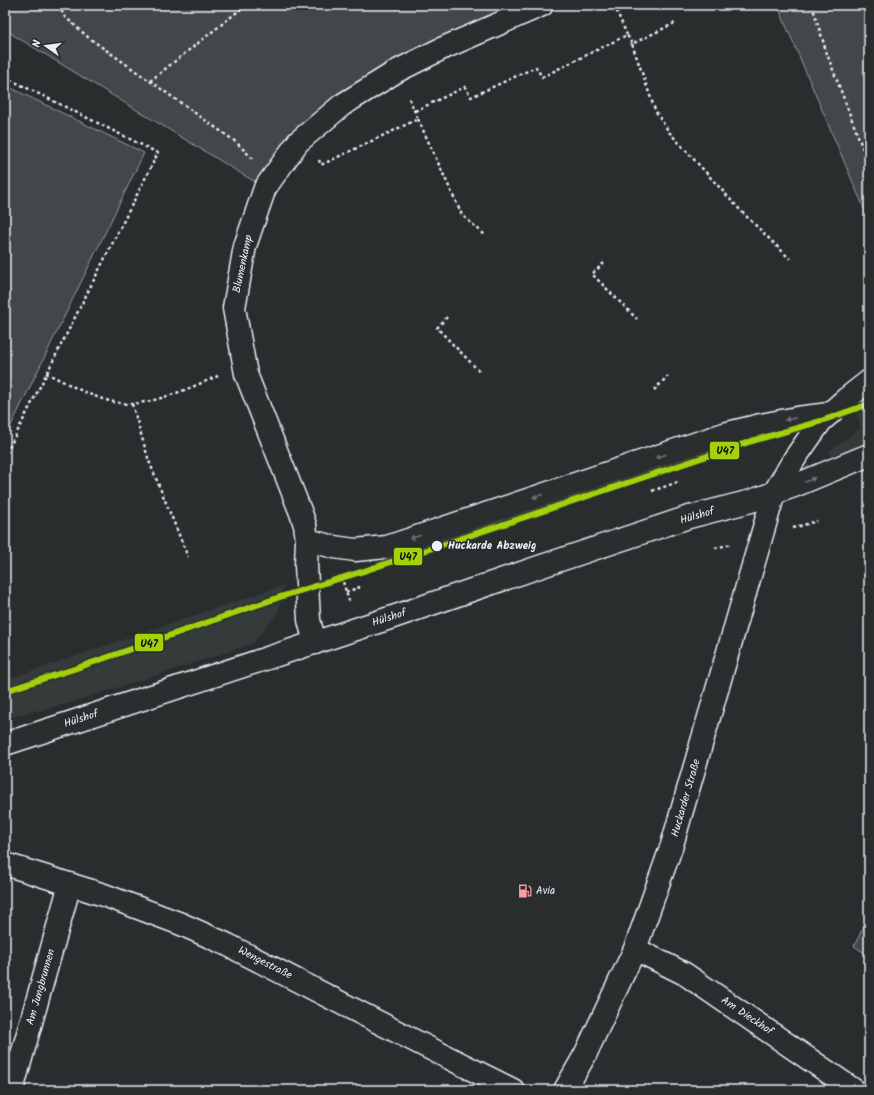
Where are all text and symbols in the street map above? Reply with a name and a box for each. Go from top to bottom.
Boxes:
north arrow [26,26,66,66]
text: N [28,38,47,49]
street label: Blumenkamp [228,233,258,295]
one-way arrow [784,416,796,422]
line badge: U47 [709,441,740,460]
text: U47 [716,442,735,460]
one-way arrow [655,453,667,459]
one-way arrow [805,477,816,483]
one-way arrow [532,494,544,500]
street label: Hülshof [678,502,718,530]
one-way arrow [408,535,420,541]
place label: Huckarde Abzweig [448,537,536,555]
marker: Huckarde Abzweig [430,539,444,553]
line badge: U47 [393,547,423,566]
text: U47 [399,548,418,566]
street label: Hülshof [370,603,410,632]
line badge: U47 [134,633,164,652]
text: U47 [140,635,159,653]
street label: Hülshof [62,704,102,733]
street label: Huckarder Straße [666,757,706,839]
place label: Avia [536,882,555,900]
fuel station icon: Avia [517,883,533,899]
street label: Wengestraße [235,942,295,984]
street label: Am Jungbrunnen [22,947,61,1027]
street label: Am Dieckhof [717,992,778,1041]

